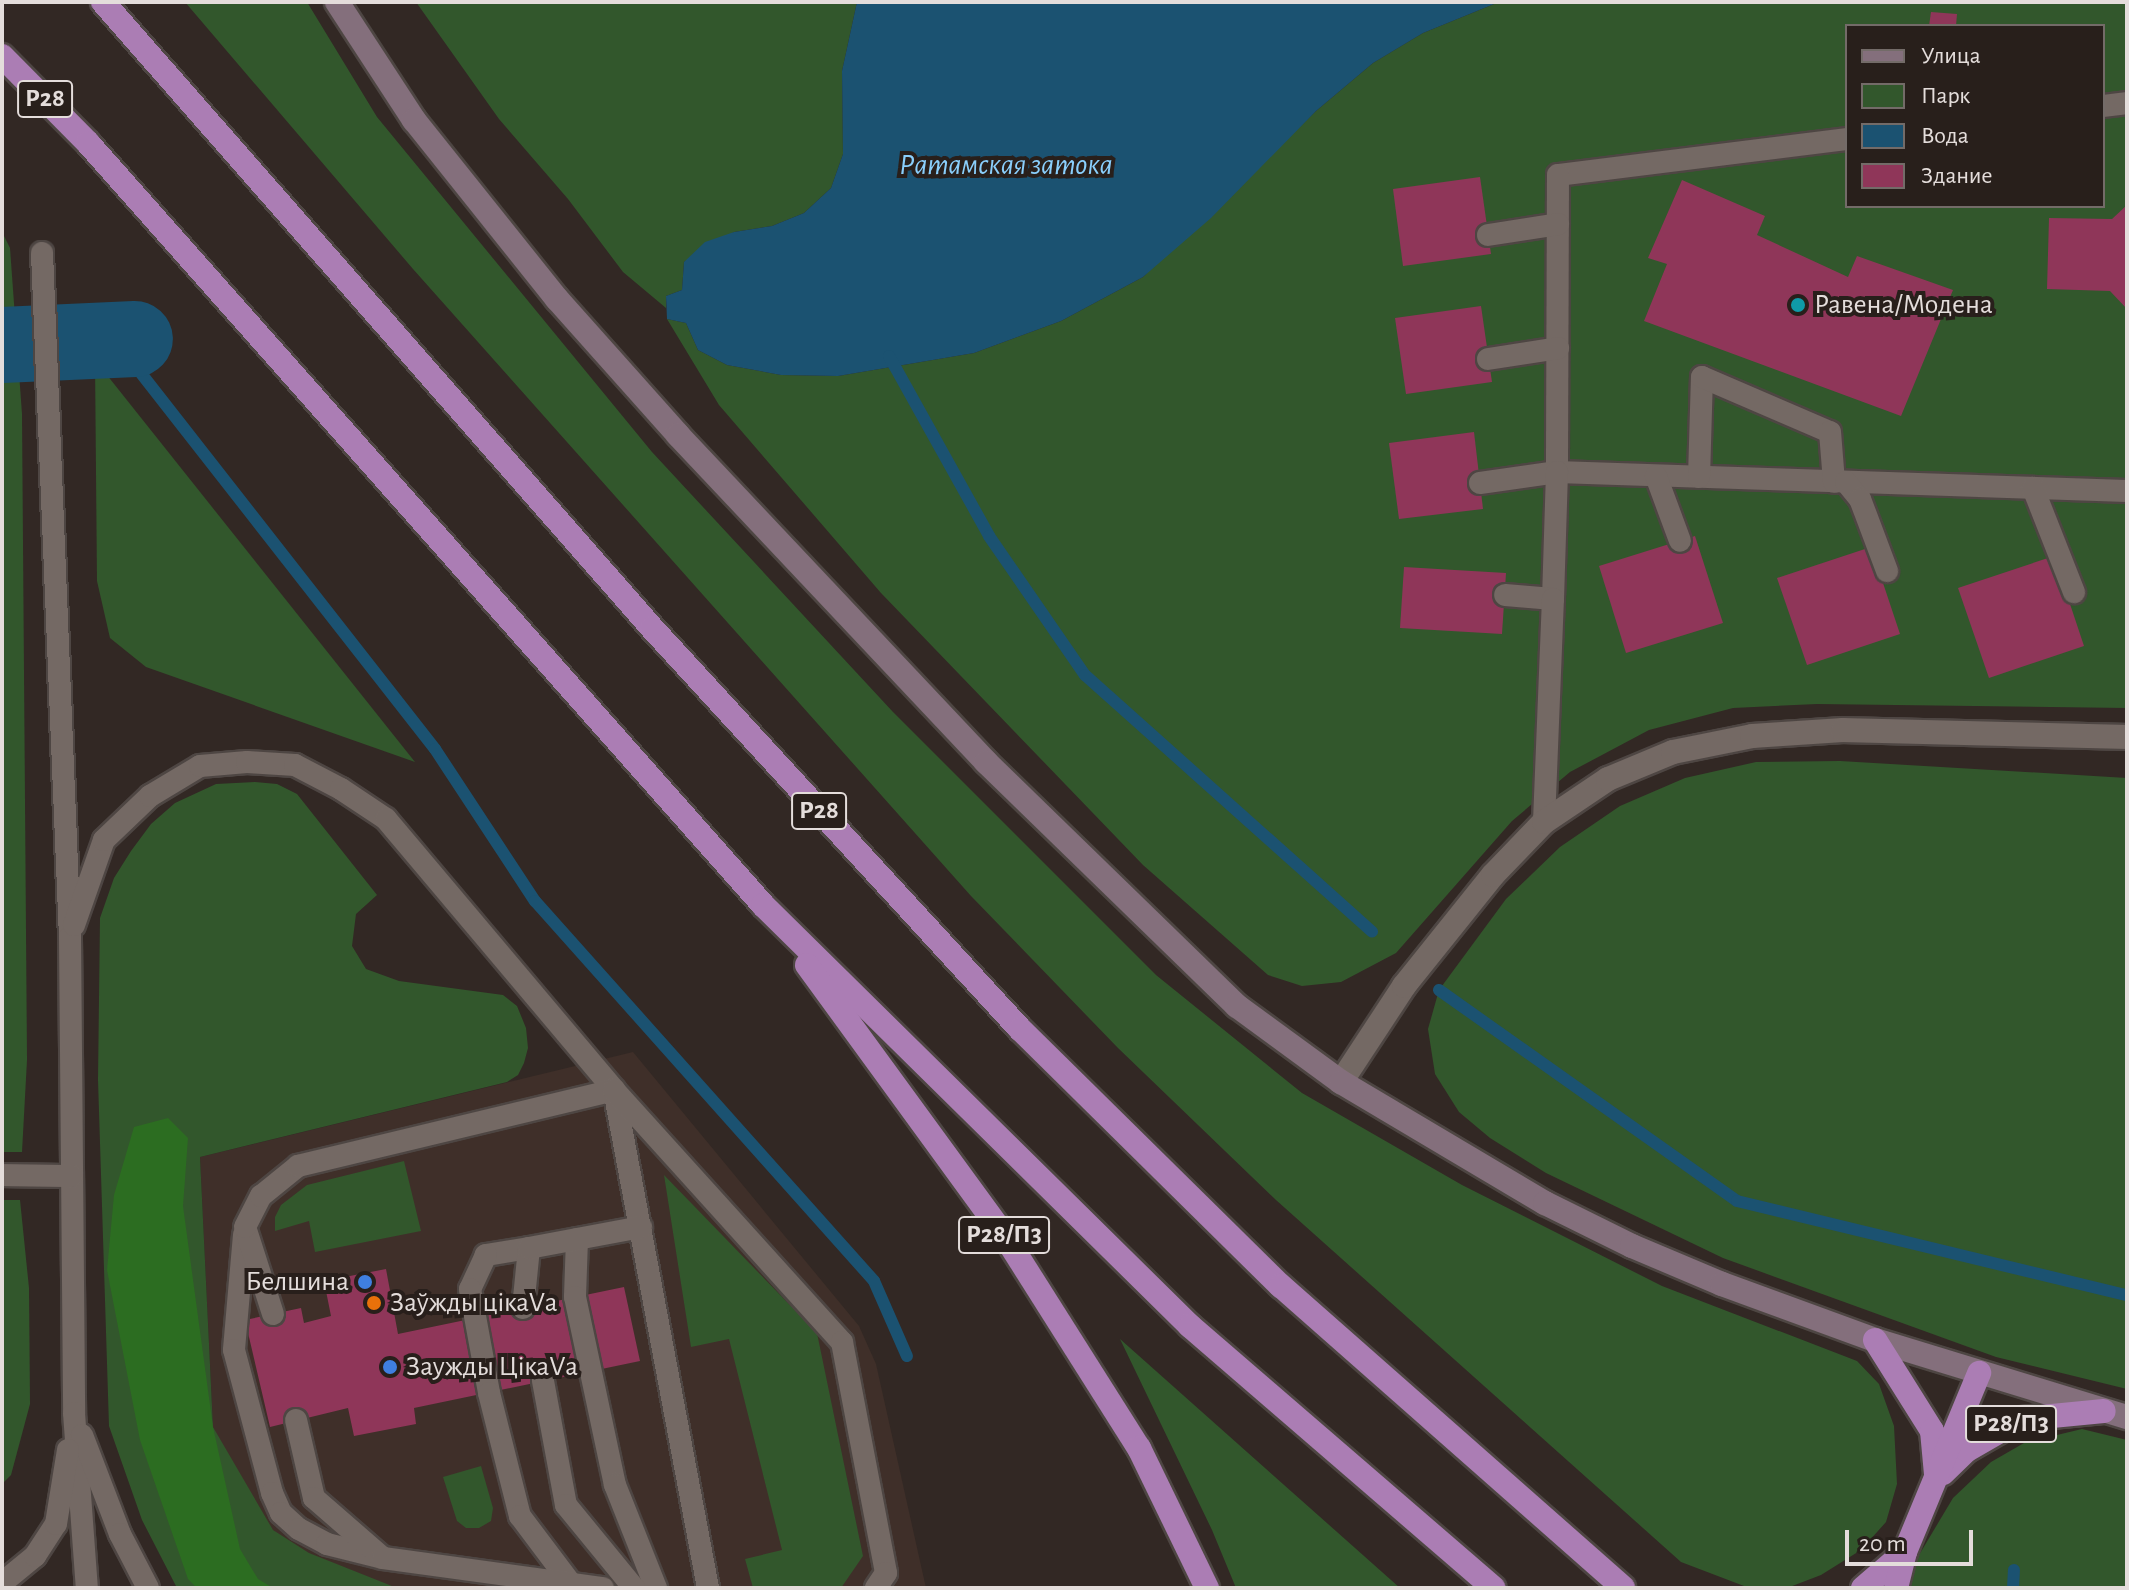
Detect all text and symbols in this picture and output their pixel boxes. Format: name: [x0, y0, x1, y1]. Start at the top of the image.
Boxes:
legend: [1845, 24, 2105, 208]
text: Улица: [1921, 44, 1981, 68]
road number: Р28: [17, 77, 73, 121]
text: Парк: [1921, 84, 1970, 108]
text: Вода: [1921, 124, 1969, 148]
water label: Ратамская затока: [899, 147, 1113, 183]
text: Здание: [1921, 164, 1992, 188]
place label: Равена/Модена: [1814, 288, 1993, 322]
marker: Равена/Модена: [1789, 296, 1807, 314]
road number: Р28: [791, 789, 847, 833]
road number: Р28/П3: [958, 1213, 1050, 1257]
place label: Белшина: [245, 1265, 349, 1299]
marker: Белшина: [356, 1273, 374, 1291]
place label: Заўжды цікаVа: [390, 1286, 558, 1320]
marker: Заўжды цікаVа: [365, 1294, 383, 1312]
place label: Заужды ЦікаVа: [406, 1350, 578, 1384]
marker: Заужды ЦікаVа: [381, 1358, 399, 1376]
road number: Р28/П3: [1965, 1402, 2057, 1446]
scale bar: [1849, 1514, 1977, 1564]
text: 20 m: [1859, 1532, 1906, 1556]

